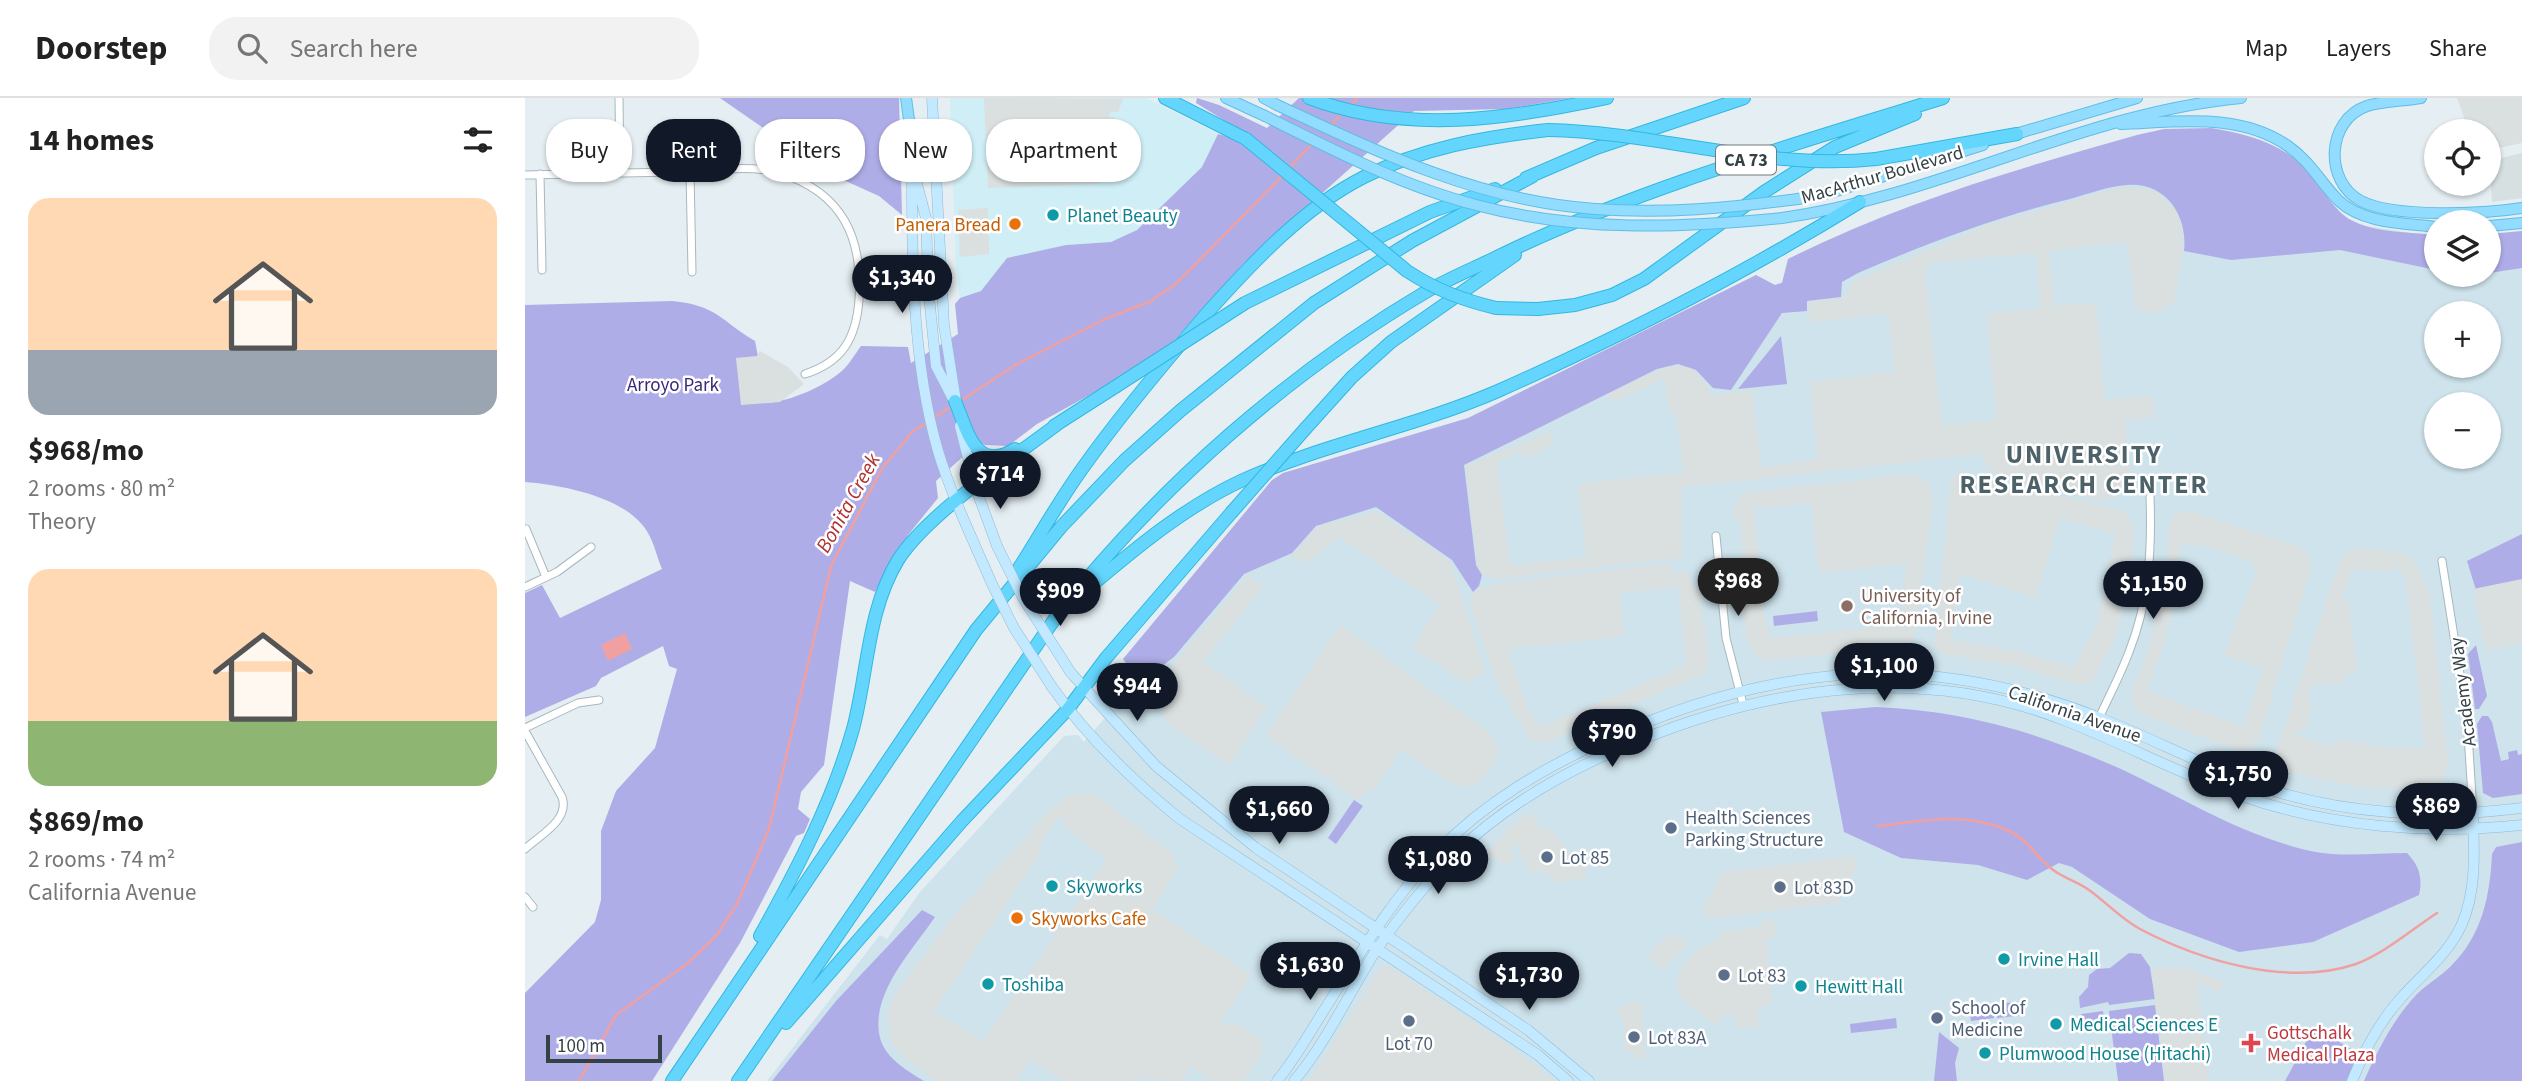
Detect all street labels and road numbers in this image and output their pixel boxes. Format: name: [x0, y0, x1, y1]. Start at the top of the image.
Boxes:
street label: MacArthur Boulevard: [1798, 139, 1967, 212]
road number: CA 73: [1716, 146, 1776, 174]
street label: Academy Way: [2443, 636, 2484, 748]
street label: California Avenue: [2004, 679, 2145, 750]

